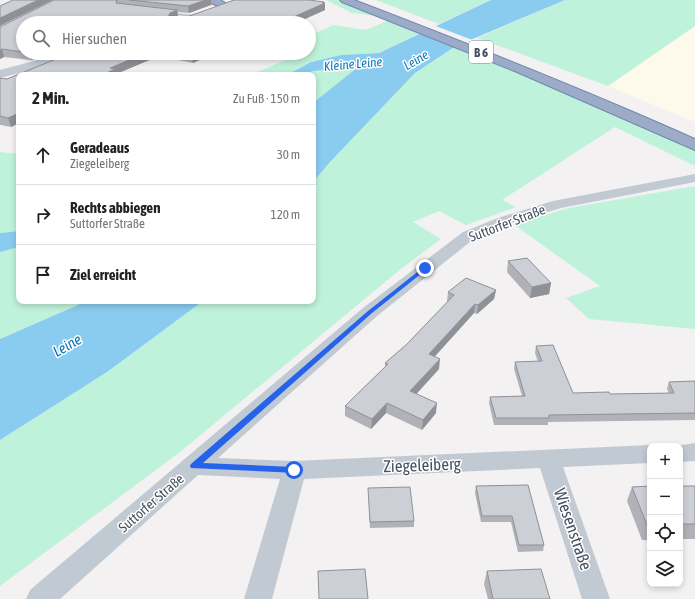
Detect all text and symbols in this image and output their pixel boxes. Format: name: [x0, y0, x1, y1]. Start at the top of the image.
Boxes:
search box: [16, 16, 316, 60]
icon: search: [30, 27, 52, 49]
text: Hier suchen: [62, 30, 127, 47]
road number: B 6: [469, 41, 493, 63]
water label: Leine: [401, 47, 431, 73]
water label: Kleine Leine: [323, 54, 383, 74]
text: 2 Min.: [32, 88, 69, 108]
text: Zu Fuß · 150 m: [233, 91, 300, 106]
text: Geradeaus: [70, 139, 129, 156]
icon: ahead: [32, 144, 54, 166]
text: 30 m: [277, 147, 300, 162]
text: Ziegeleiberg: [70, 156, 129, 171]
text: Rechts abbiegen: [70, 199, 160, 216]
street label: Suttorfer Straße: [466, 201, 548, 245]
icon: right: [32, 204, 54, 226]
text: 120 m: [271, 207, 300, 222]
text: Suttorfer Straße: [70, 216, 145, 231]
route end: [416, 259, 434, 277]
icon: arrive: [32, 264, 54, 286]
text: Ziel erreicht: [70, 266, 136, 283]
water label: Leine: [50, 330, 84, 360]
map controls: [647, 443, 683, 587]
button: +: [647, 443, 683, 479]
street label: Ziegeleiberg: [383, 454, 462, 476]
route start: [285, 461, 303, 479]
street label: Suttorfer Straße: [115, 471, 187, 535]
button: −: [647, 479, 683, 515]
street label: Wiesenstraße: [550, 486, 596, 573]
button: locate: [647, 515, 683, 551]
button: layers: [647, 551, 683, 587]

